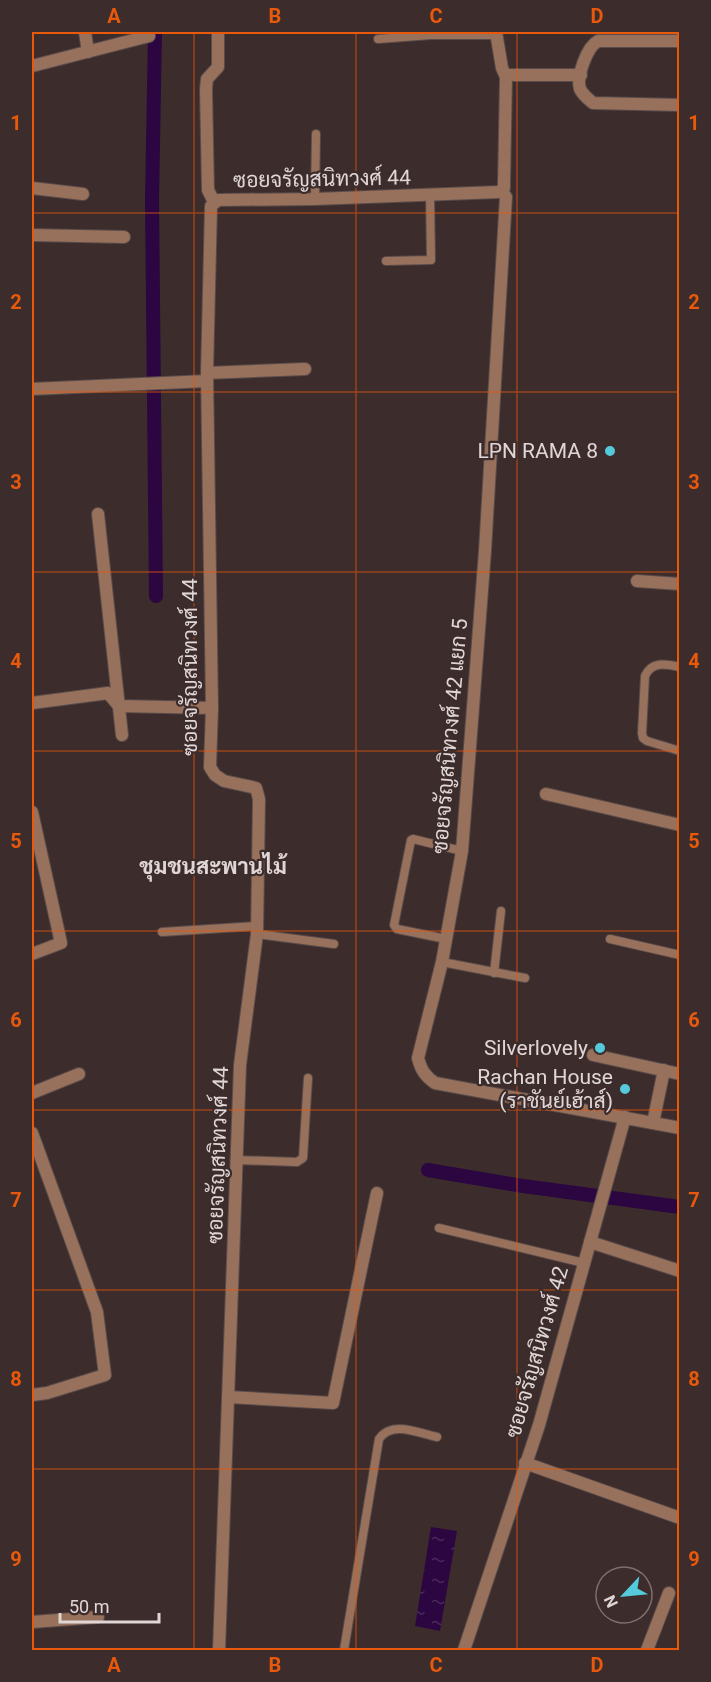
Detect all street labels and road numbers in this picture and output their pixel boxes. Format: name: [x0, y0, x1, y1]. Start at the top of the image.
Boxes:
street label: ซอยจรัญสนิทวงศ์ 44: [233, 163, 411, 193]
street label: ซอยจรัญสนิทวงศ์ 44: [176, 578, 202, 756]
street label: ซอยจรัญสนิทวงศ์ 42 แยก 5: [426, 617, 472, 855]
street label: ซอยจรัญสนิทวงศ์ 44: [201, 1066, 233, 1244]
street label: ซอยจรัญสนิทวงศ์ 42: [499, 1263, 573, 1441]

